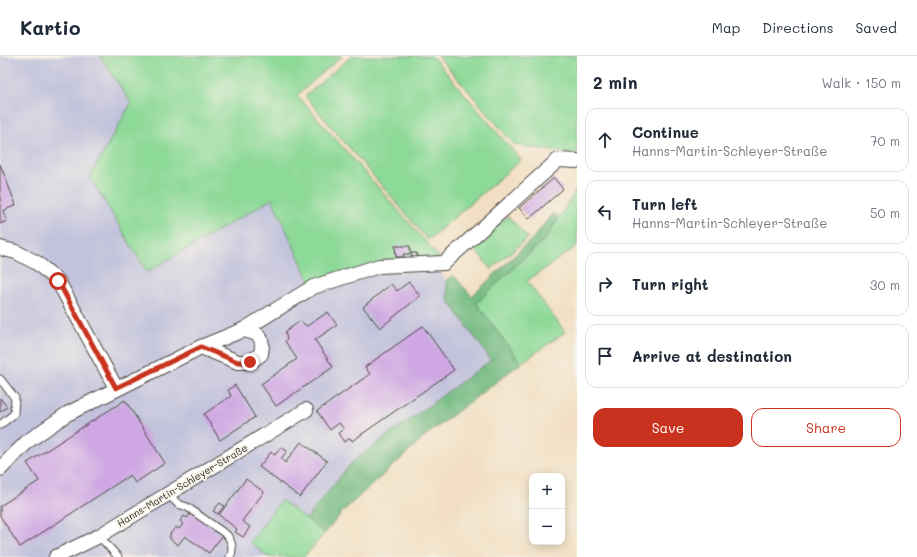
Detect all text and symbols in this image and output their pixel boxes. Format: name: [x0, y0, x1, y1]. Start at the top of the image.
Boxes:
text: Kartio: [20, 15, 80, 40]
text: Map: [712, 18, 740, 37]
text: Directions: [762, 18, 833, 37]
text: Saved: [855, 18, 897, 37]
text: 2 min: [593, 71, 638, 93]
text: Walk · 150 m: [821, 74, 901, 91]
text: Continue: [632, 122, 699, 142]
icon: ahead: [594, 129, 616, 151]
text: 70 m: [870, 132, 900, 149]
text: Hanns-Martin-Schleyer-Straße: [632, 142, 827, 159]
text: Turn left: [632, 194, 697, 214]
icon: left: [594, 201, 616, 223]
text: 50 m: [870, 204, 900, 221]
text: Hanns-Martin-Schleyer-Straße: [632, 214, 827, 231]
route start: [49, 272, 67, 290]
icon: right: [594, 273, 616, 295]
text: Turn right: [632, 274, 709, 294]
text: 30 m: [870, 276, 900, 293]
icon: arrive: [594, 345, 616, 367]
text: Arrive at destination: [632, 346, 792, 366]
route end: [241, 353, 259, 371]
button: Save: [593, 408, 743, 447]
button: Share: [751, 408, 901, 447]
street label: Hanns-Martin-Schleyer-Straße: [114, 440, 250, 530]
map controls: [529, 473, 565, 545]
button: +: [529, 473, 565, 509]
button: −: [529, 509, 565, 545]

